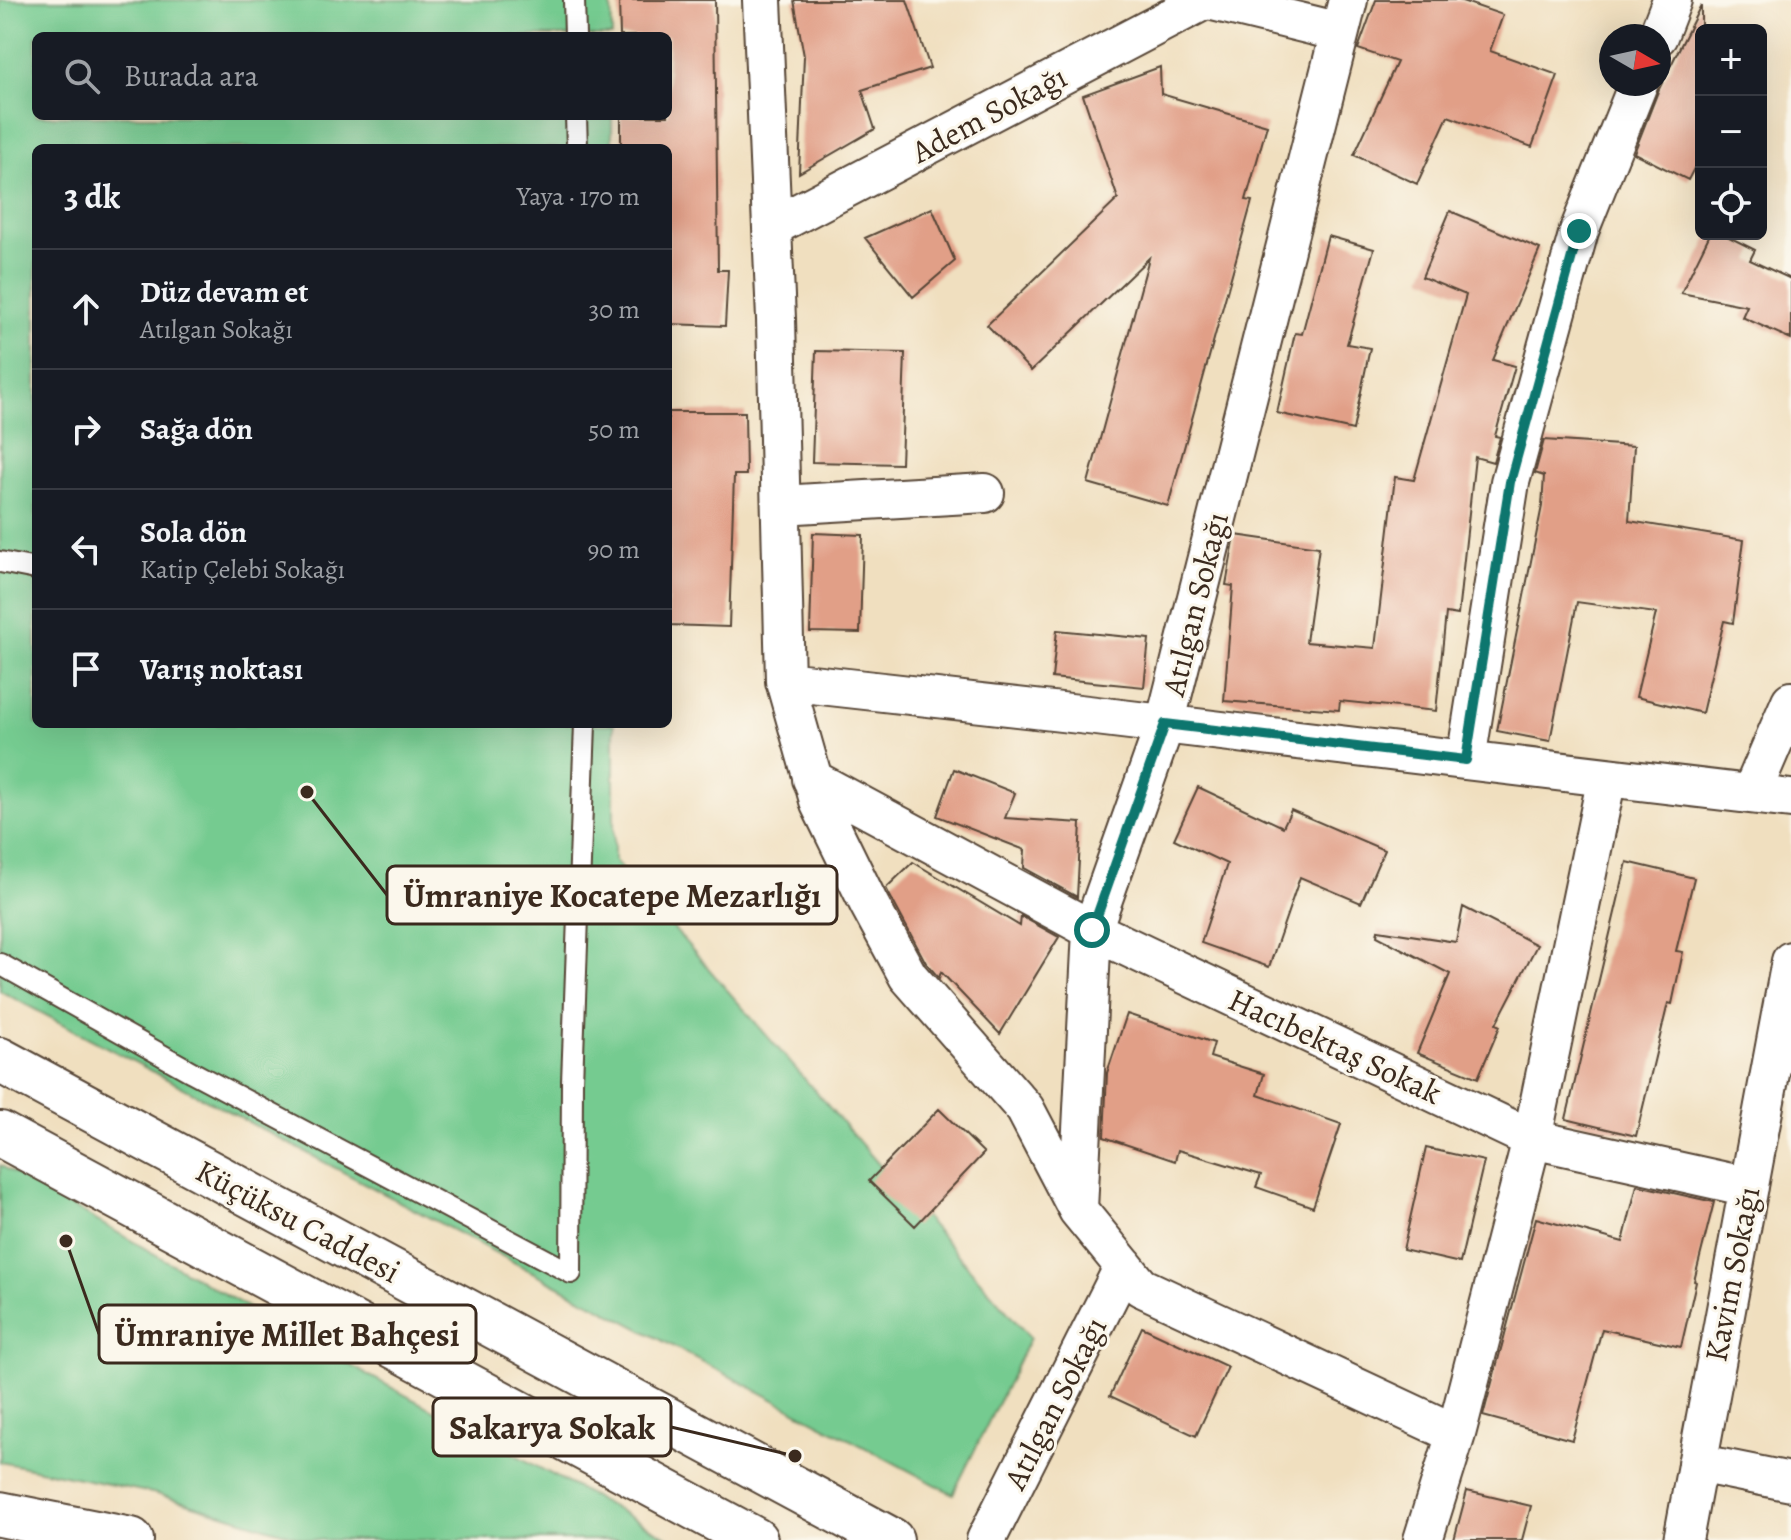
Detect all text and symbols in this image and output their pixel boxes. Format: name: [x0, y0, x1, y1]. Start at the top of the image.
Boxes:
north arrow: [1599, 24, 1671, 96]
map controls: [1695, 24, 1767, 240]
button: +: [1695, 24, 1767, 96]
search box: [32, 32, 672, 120]
icon: search: [60, 54, 104, 98]
street label: Adem Sokağı: [903, 55, 1074, 174]
text: Burada ara: [124, 56, 259, 96]
button: −: [1695, 96, 1767, 168]
button: locate: [1695, 168, 1767, 240]
text: 3 dk: [64, 173, 120, 220]
text: Yaya · 170 m: [517, 179, 640, 214]
route end: [1561, 213, 1597, 249]
text: Düz devam et: [140, 272, 308, 312]
icon: ahead: [64, 287, 108, 331]
text: 30 m: [589, 292, 640, 327]
text: Atılgan Sokağı: [140, 312, 293, 347]
icon: right: [64, 407, 108, 451]
text: Sağa dön: [140, 409, 253, 449]
text: 50 m: [588, 412, 640, 447]
street label: Atılgan Sokağı: [1151, 507, 1239, 701]
text: Sola dön: [140, 512, 247, 552]
icon: left: [64, 527, 108, 571]
text: 90 m: [588, 532, 640, 567]
text: Katip Çelebi Sokağı: [140, 552, 345, 587]
icon: arrive: [64, 647, 108, 691]
text: Varış noktası: [140, 649, 303, 689]
callout: Ümraniye Kocatepe Mezarlığı: [387, 866, 837, 924]
text: Ümraniye Kocatepe Mezarlığı: [403, 872, 821, 919]
route start: [1074, 912, 1110, 948]
street label: Hacıbektaş Sokak: [1221, 977, 1449, 1115]
street label: Küçüksu Caddesi: [188, 1149, 408, 1293]
street label: Kavim Sokağı: [1693, 1183, 1771, 1365]
callout: Ümraniye Millet Bahçesi: [99, 1305, 476, 1363]
street label: Atılgan Sokağı: [992, 1309, 1117, 1498]
text: Ümraniye Millet Bahçesi: [114, 1311, 460, 1358]
callout: Sakarya Sokak: [433, 1398, 671, 1456]
text: Sakarya Sokak: [449, 1404, 655, 1451]

